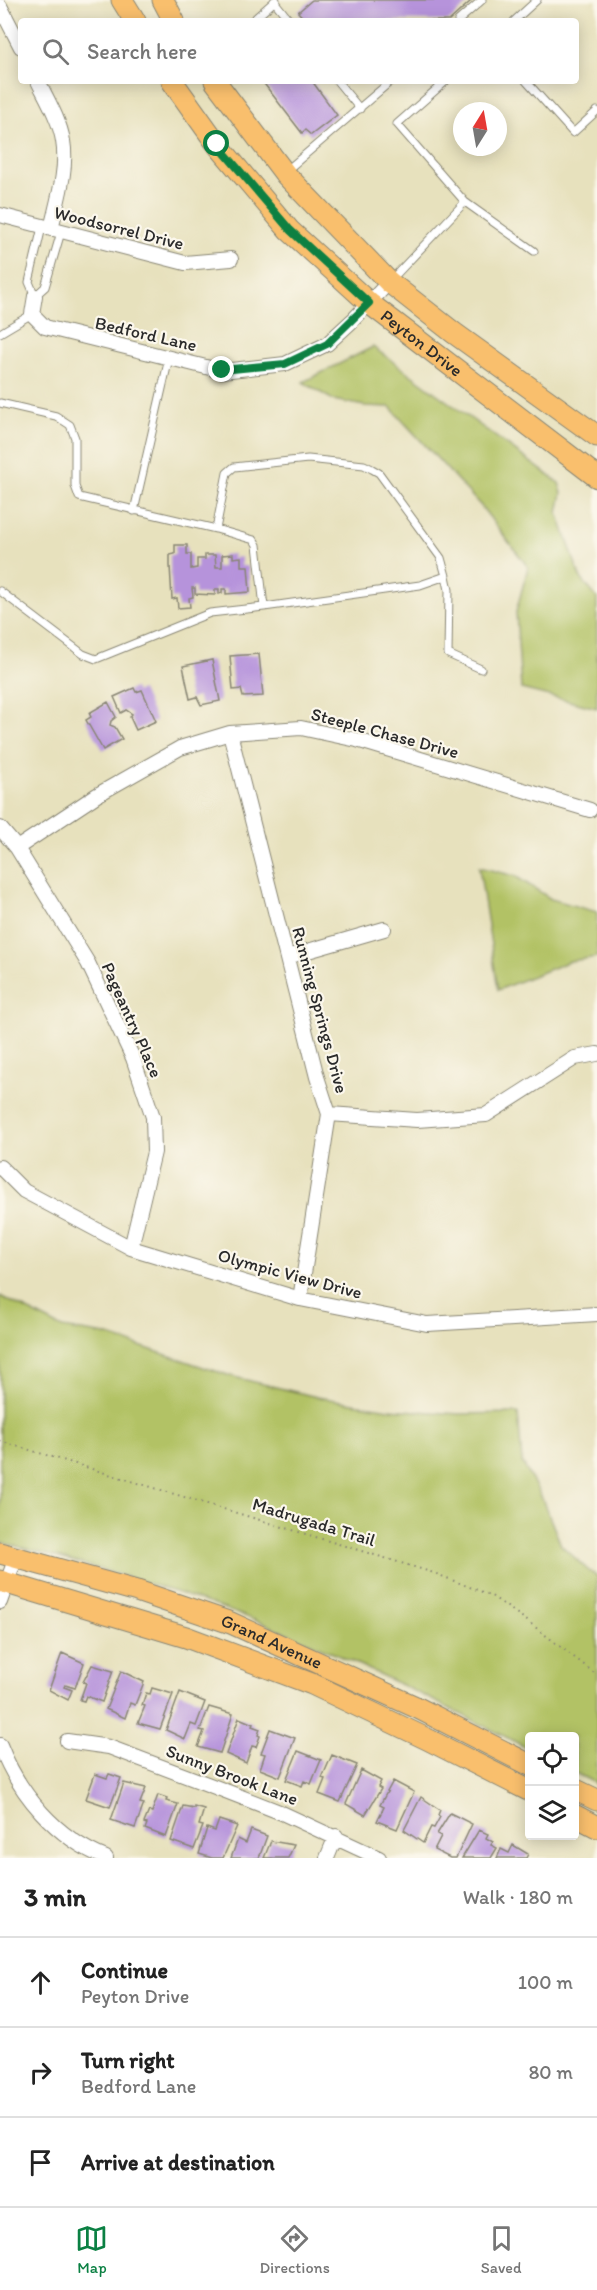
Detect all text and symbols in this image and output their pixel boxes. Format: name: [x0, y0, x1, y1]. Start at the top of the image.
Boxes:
search box: [18, 18, 579, 84]
icon: search: [39, 35, 72, 68]
text: Search here: [87, 38, 197, 65]
north arrow: [453, 102, 507, 156]
route start: [203, 130, 229, 156]
street label: Woodsorrel Drive: [52, 201, 186, 255]
street label: Peyton Drive: [376, 305, 467, 381]
street label: Bedford Lane: [93, 312, 199, 356]
route end: [208, 356, 234, 382]
street label: Steeple Chase Drive: [309, 703, 461, 763]
street label: Running Springs Drive: [287, 924, 353, 1096]
street label: Pageantry Place: [97, 959, 167, 1081]
street label: Olympic View Drive: [216, 1244, 364, 1304]
street label: Madrugada Trail: [250, 1493, 378, 1551]
street label: Grand Avenue: [218, 1609, 326, 1674]
map controls: [525, 1732, 579, 1840]
button: locate: [525, 1732, 579, 1786]
street label: Sunny Brook Lane: [163, 1740, 301, 1810]
button: layers: [525, 1786, 579, 1840]
text: 3 min: [24, 1881, 86, 1913]
text: Walk · 180 m: [463, 1885, 573, 1909]
text: Continue: [81, 1957, 168, 1984]
icon: ahead: [24, 1966, 57, 1999]
text: 100 m: [518, 1970, 573, 1994]
text: Peyton Drive: [81, 1984, 189, 2008]
text: Turn right: [81, 2047, 175, 2074]
icon: right: [24, 2056, 57, 2089]
text: 80 m: [528, 2060, 573, 2084]
text: Bedford Lane: [81, 2074, 196, 2098]
icon: arrive: [24, 2146, 57, 2179]
text: Arrive at destination: [81, 2149, 275, 2176]
tab: Map: [75, 2222, 108, 2277]
tab: Directions: [259, 2222, 330, 2277]
tab: Saved: [481, 2222, 522, 2277]

